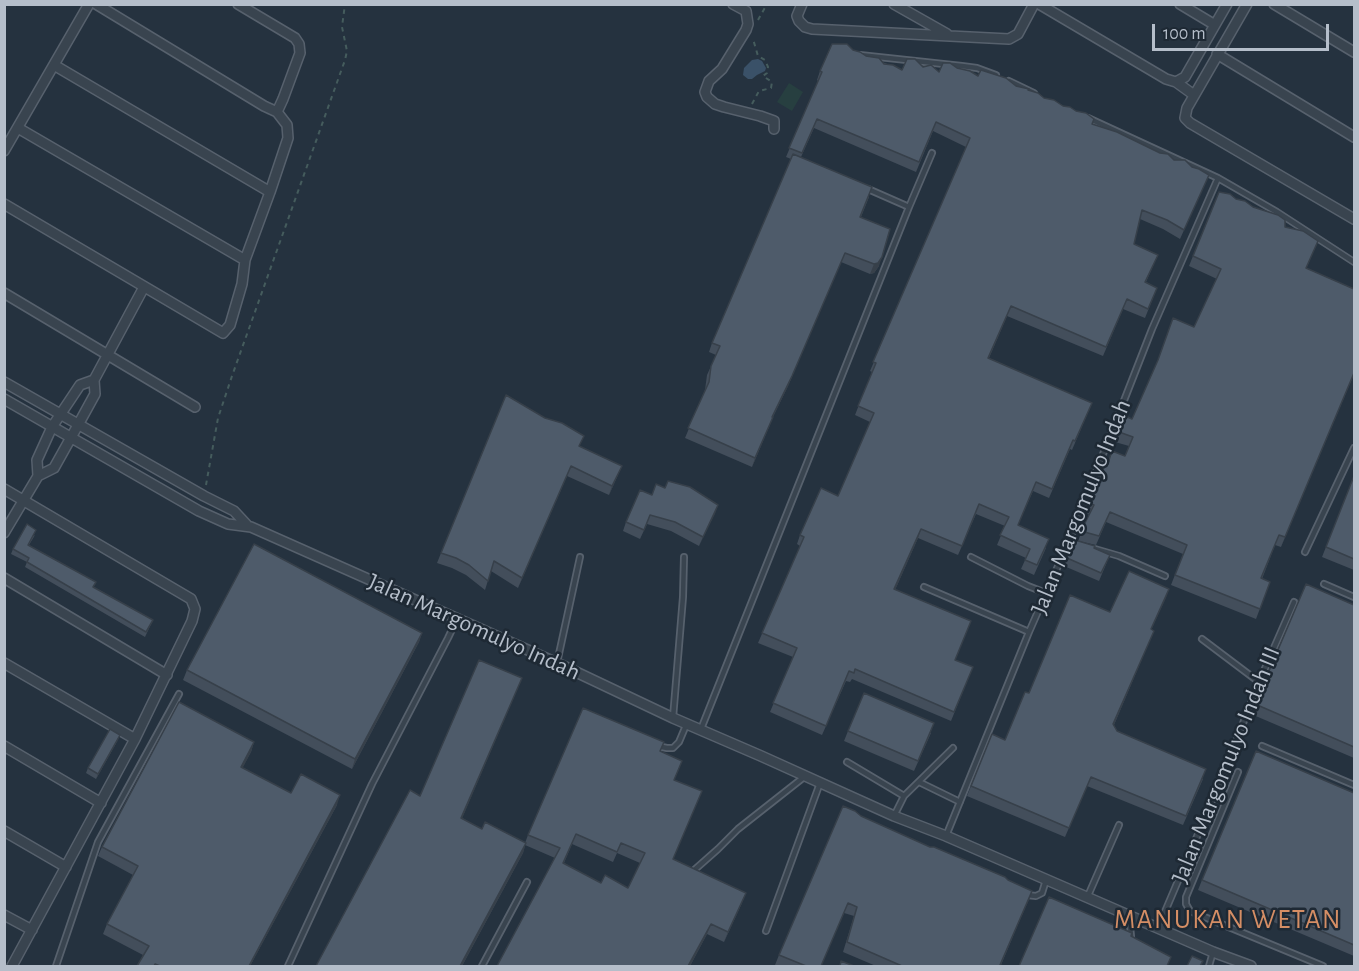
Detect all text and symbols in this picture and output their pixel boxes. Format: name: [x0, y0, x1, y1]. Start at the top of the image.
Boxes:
scale bar: [1155, 12, 1332, 50]
text: 100 m: [1163, 25, 1206, 43]
street label: Jalan Margomulyo Indah: [1025, 395, 1137, 619]
street label: Jalan Margomulyo Indah: [363, 567, 585, 687]
street label: Jalan Margomulyo Indah III: [1165, 643, 1287, 887]
district label: MANUKAN WETAN: [1114, 904, 1342, 936]

